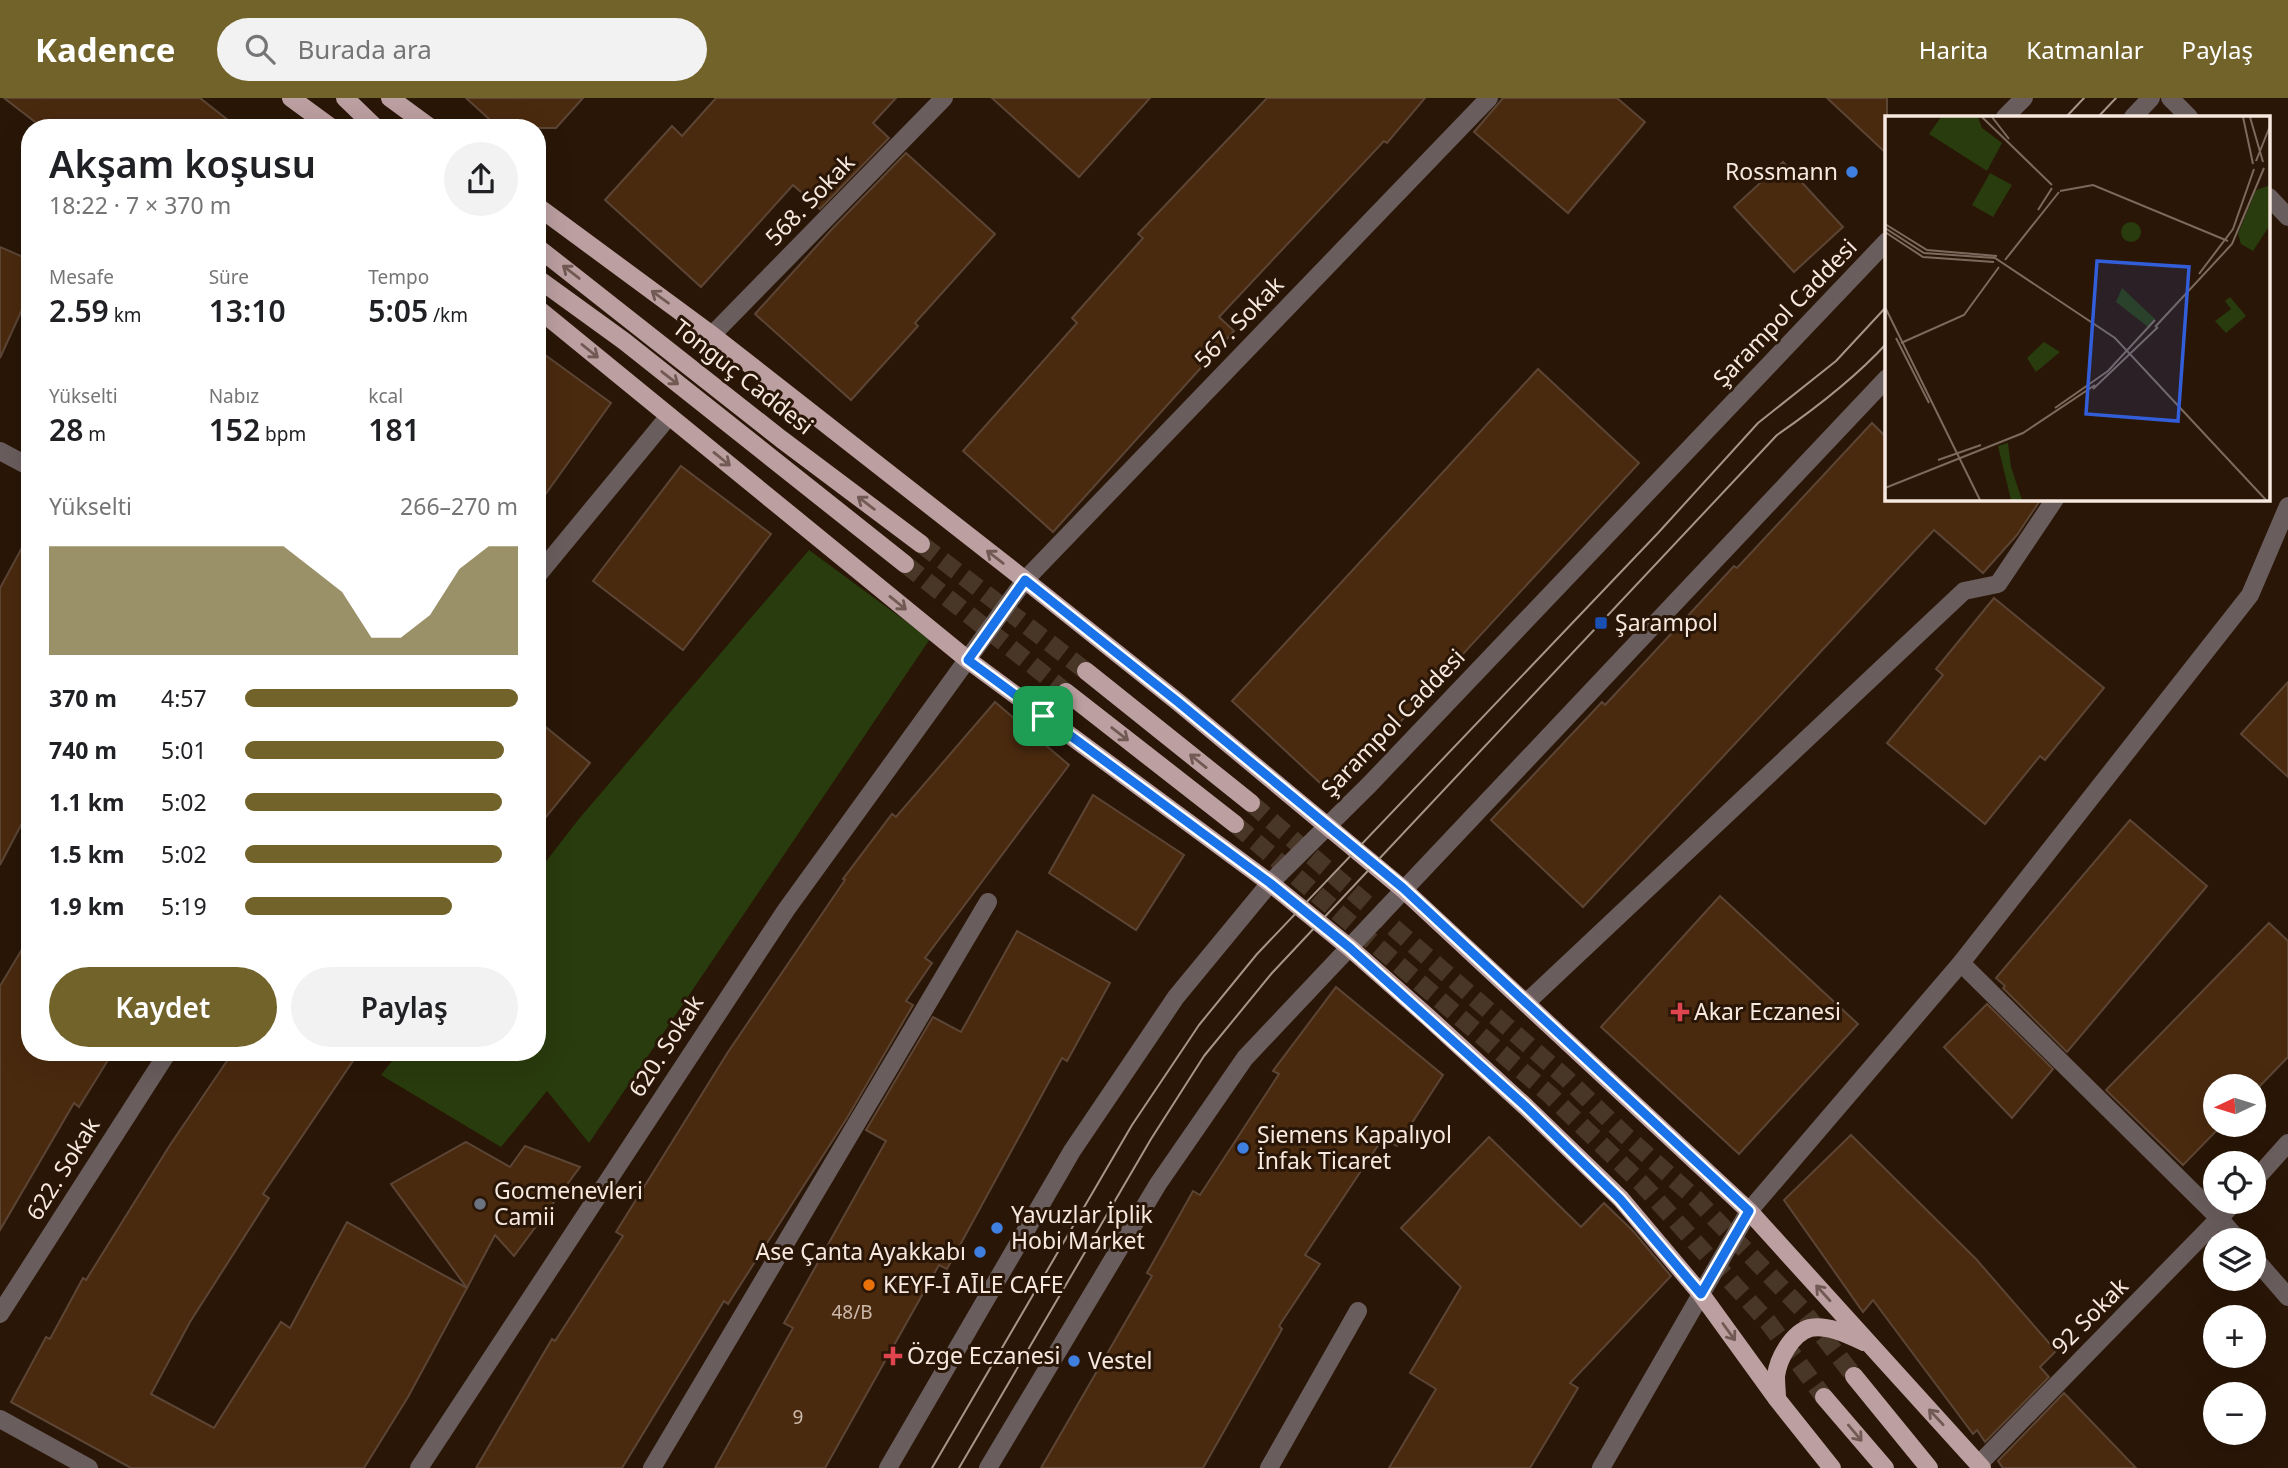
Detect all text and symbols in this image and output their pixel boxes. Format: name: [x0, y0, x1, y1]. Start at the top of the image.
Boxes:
search box: [217, 18, 707, 81]
text: Kadence: [35, 27, 175, 72]
icon: search: [241, 30, 279, 68]
text: Burada ara: [297, 31, 432, 67]
text: Harita: [1919, 33, 1988, 66]
text: Katmanlar: [2026, 33, 2144, 66]
text: Paylaş: [2182, 33, 2253, 66]
inset map: [1885, 116, 2270, 500]
text: Akşam koşusu: [49, 137, 316, 189]
button: share: [444, 142, 518, 216]
street label: 568. Sokak: [758, 146, 861, 252]
place label: Rossmann: [1725, 155, 1838, 187]
marker: Rossmann: [1844, 164, 1860, 180]
text: 18:22 · 7 × 370 m: [49, 189, 231, 221]
street label: Şarampol Caddesi: [1705, 231, 1863, 393]
text: Mesafe: [49, 264, 114, 290]
text: Süre: [209, 264, 249, 290]
text: Tempo: [368, 264, 429, 290]
one-way arrow: [562, 265, 580, 280]
street label: 567. Sokak: [1187, 268, 1290, 374]
text: 2.59: [49, 290, 109, 331]
text: 13:10: [209, 290, 286, 331]
text: 5:05: [368, 290, 428, 331]
one-way arrow: [651, 290, 670, 305]
text: km: [109, 302, 142, 328]
text: /km: [428, 302, 468, 328]
street label: Tonguç Caddesi: [667, 311, 821, 441]
one-way arrow: [581, 343, 599, 359]
one-way arrow: [661, 370, 679, 385]
text: Yükselti: [49, 383, 118, 409]
text: Nabız: [209, 383, 259, 409]
text: kcal: [368, 383, 403, 409]
text: 28: [49, 409, 83, 450]
text: 152: [209, 409, 260, 450]
text: 181: [368, 409, 420, 450]
text: m: [83, 421, 106, 447]
text: bpm: [260, 421, 306, 447]
one-way arrow: [713, 452, 731, 467]
text: Yükselti: [49, 490, 132, 522]
text: 266–270 m: [400, 490, 518, 522]
one-way arrow: [858, 495, 876, 510]
one-way arrow: [986, 549, 1004, 564]
one-way arrow: [889, 596, 907, 611]
place label: Şarampol: [1615, 606, 1718, 638]
marker: Şarampol: [1593, 615, 1609, 631]
street label: Şarampol Caddesi: [1313, 641, 1471, 803]
text: 370 m: [49, 682, 117, 714]
text: 4:57: [161, 682, 207, 714]
pin: [1013, 686, 1073, 746]
icon: arrive: [1024, 697, 1062, 735]
one-way arrow: [1110, 726, 1129, 741]
text: 740 m: [49, 734, 117, 766]
text: 5:01: [161, 734, 207, 766]
one-way arrow: [1189, 753, 1207, 768]
text: 1.1 km: [49, 786, 124, 818]
text: 5:02: [161, 786, 207, 818]
text: 1.5 km: [49, 838, 124, 870]
text: 5:02: [161, 838, 207, 870]
text: 1.9 km: [49, 890, 124, 922]
text: 5:19: [161, 890, 207, 922]
button: Kaydet: [49, 967, 277, 1047]
button: Paylaş: [291, 967, 518, 1047]
street label: 620. Sokak: [620, 988, 710, 1103]
place label: Akar Eczanesi: [1694, 995, 1841, 1027]
marker: Akar Eczanesi: [1672, 1004, 1688, 1020]
north arrow: [2203, 1074, 2266, 1138]
map controls: [2203, 1074, 2266, 1445]
street label: 622. Sokak: [18, 1110, 107, 1226]
place label: Siemens Kapalıyol İnfak Ticaret: [1257, 1118, 1452, 1176]
marker: Siemens Kapalıyol İnfak Ticaret: [1235, 1140, 1251, 1156]
button: locate: [2203, 1151, 2266, 1214]
place label: Gocmenevleri Camii: [494, 1174, 643, 1232]
marker: Gocmenevleri Camii: [472, 1196, 488, 1212]
place label: Yavuzlar İplik Hobi Market: [1011, 1198, 1154, 1256]
marker: Yavuzlar İplik Hobi Market: [989, 1220, 1005, 1236]
button: layers: [2203, 1228, 2266, 1291]
place label: Ase Çanta Ayakkabı: [756, 1235, 966, 1267]
marker: Ase Çanta Ayakkabı: [972, 1244, 988, 1260]
place label: KEYF-Ī AĪLE CAFE: [883, 1268, 1063, 1300]
street label: 92 Sokak: [2044, 1269, 2135, 1361]
marker: KEYF-Ī AĪLE CAFE: [861, 1277, 877, 1293]
one-way arrow: [1815, 1284, 1831, 1302]
house number: 48/B: [831, 1299, 873, 1325]
button: +: [2203, 1305, 2266, 1368]
one-way arrow: [1721, 1323, 1736, 1342]
place label: Özge Eczanesi: [907, 1339, 1061, 1371]
place label: Vestel: [1088, 1344, 1153, 1376]
marker: Özge Eczanesi: [885, 1348, 901, 1364]
marker: Vestel: [1066, 1353, 1082, 1369]
button: −: [2203, 1382, 2266, 1445]
house number: 9: [793, 1404, 803, 1430]
one-way arrow: [1928, 1408, 1944, 1426]
one-way arrow: [1847, 1423, 1862, 1441]

